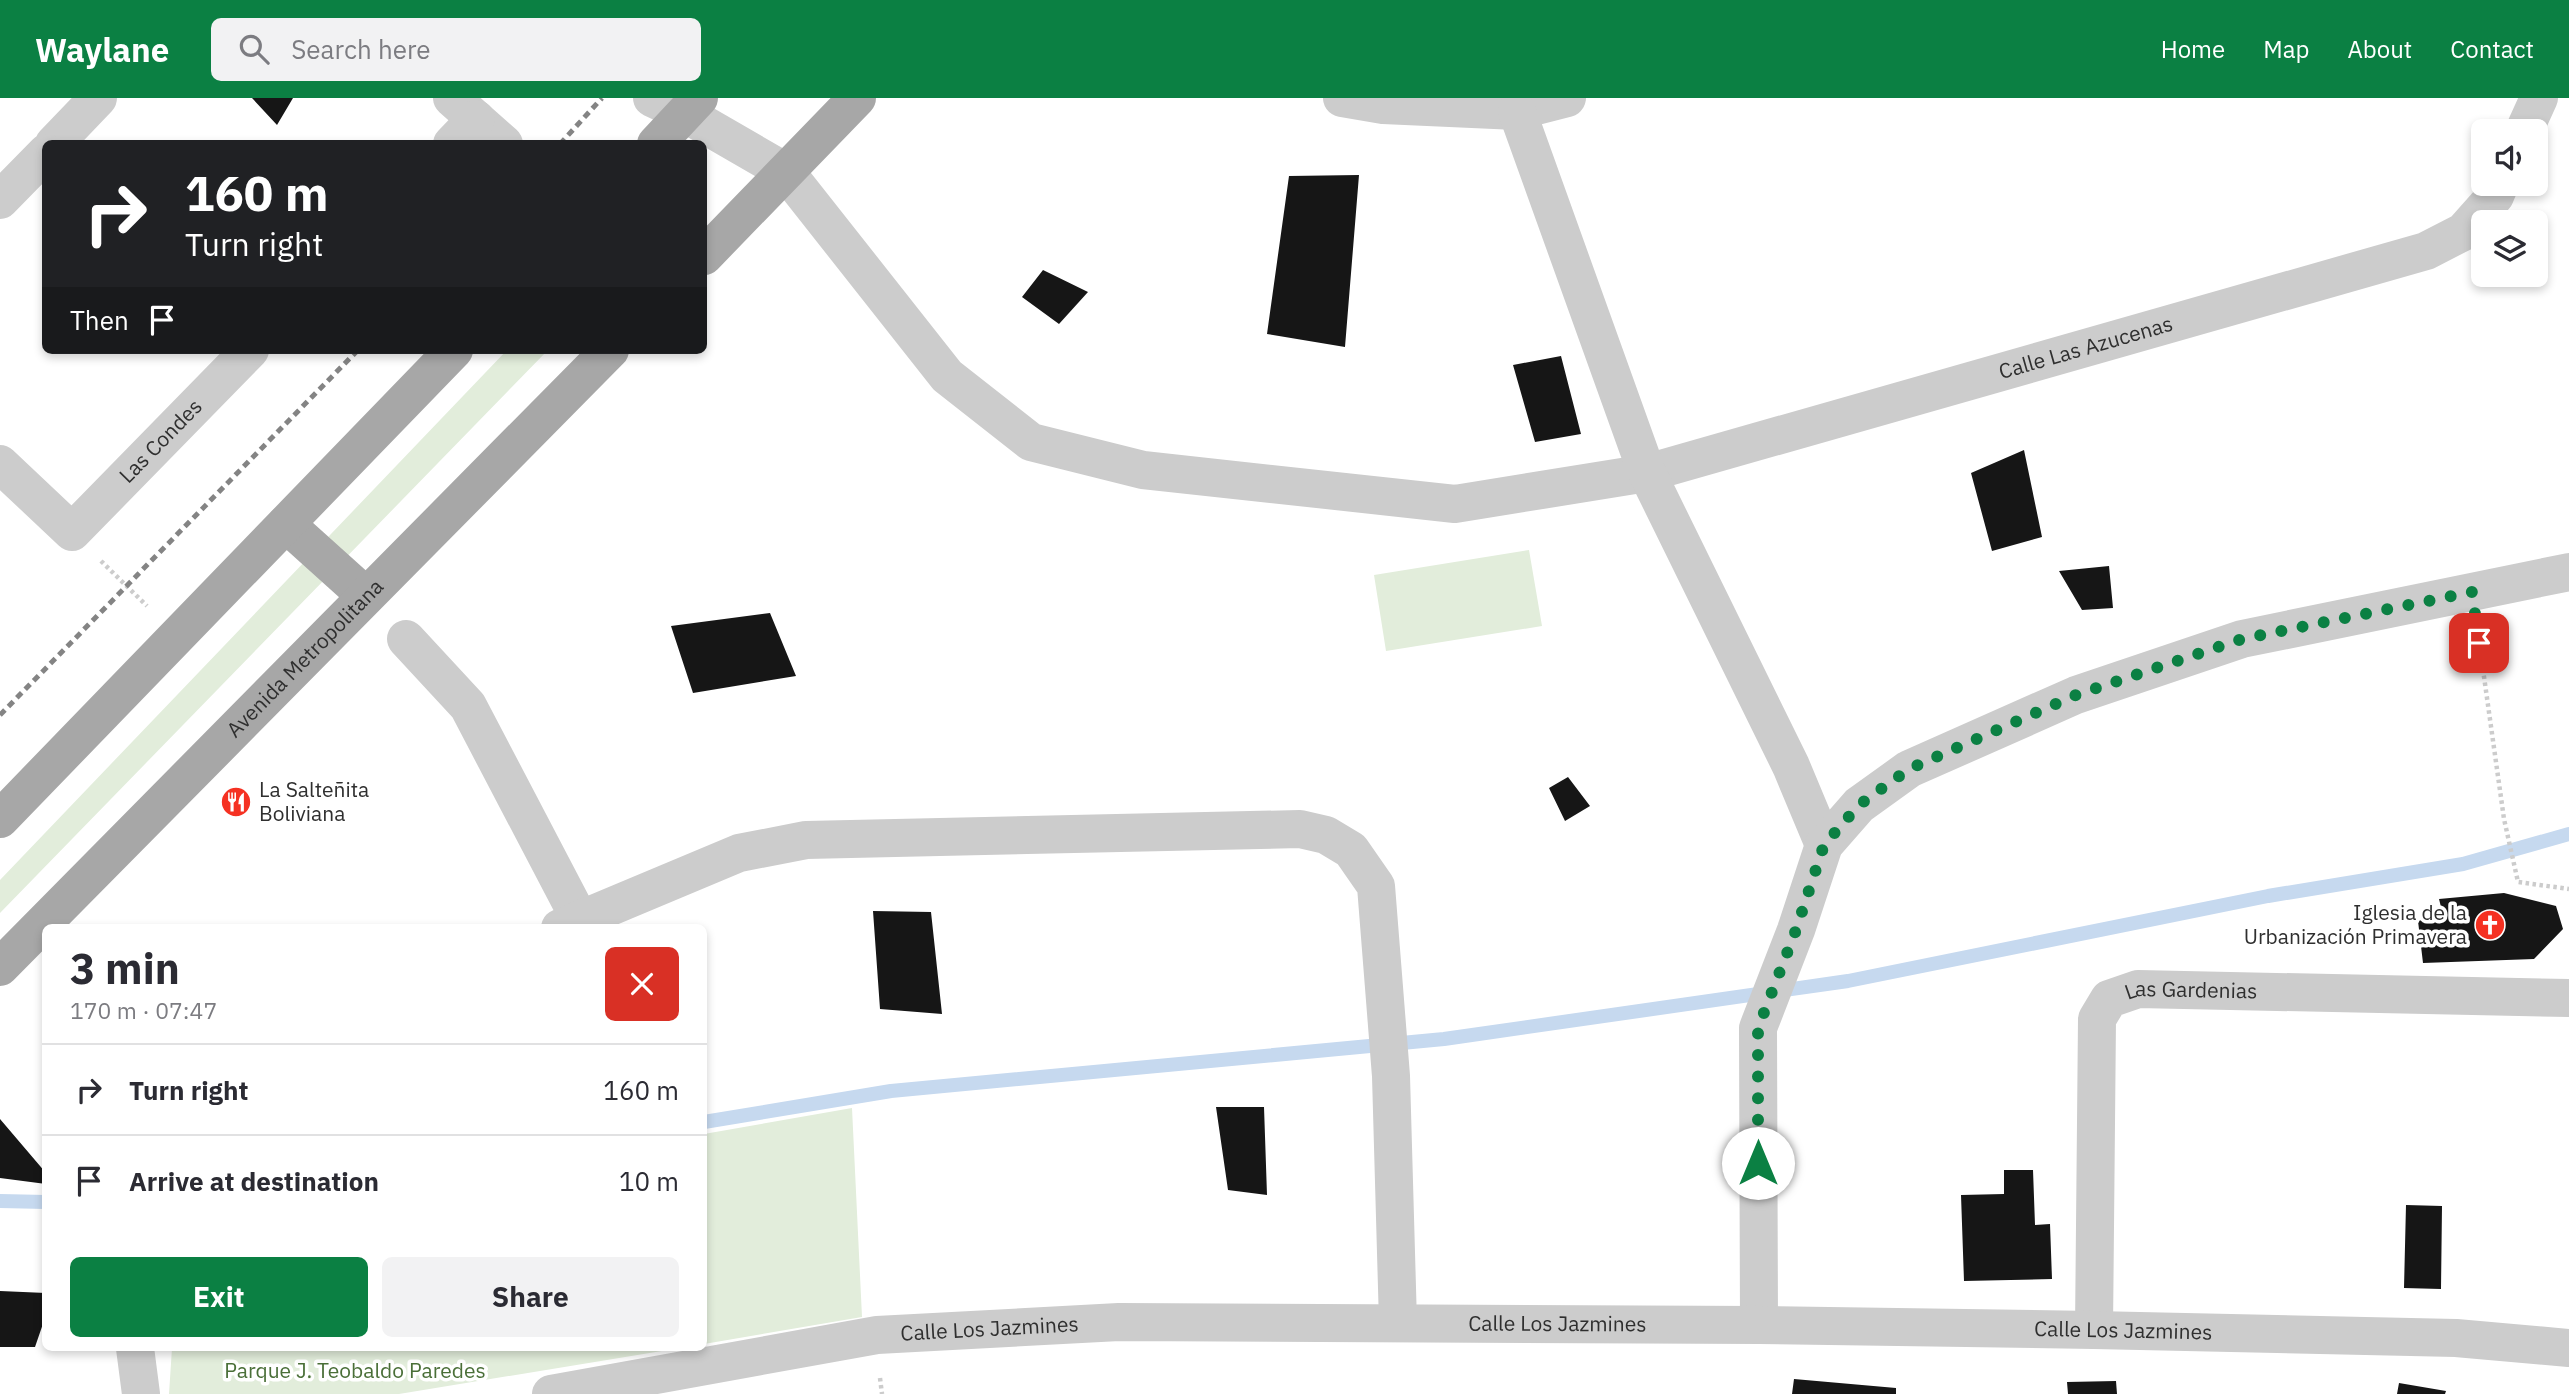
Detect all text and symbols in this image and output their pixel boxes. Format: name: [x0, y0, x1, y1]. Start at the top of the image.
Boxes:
search box: [211, 18, 701, 81]
text: Waylane: [35, 28, 169, 71]
icon: search: [235, 30, 273, 68]
text: Search here: [291, 32, 431, 66]
text: Home: [2161, 33, 2225, 65]
text: Map: [2263, 33, 2309, 65]
text: About: [2347, 33, 2412, 65]
text: Contact: [2450, 33, 2534, 65]
map controls: [2471, 119, 2548, 287]
button: sound: [2471, 119, 2548, 196]
text: 160 m: [185, 161, 329, 224]
icon: right: [70, 168, 161, 259]
button: layers: [2471, 210, 2548, 287]
text: Turn right: [185, 223, 323, 265]
icon: arrive: [143, 301, 181, 339]
text: Then: [70, 303, 129, 337]
street label: Calle Las Azucenas: [1995, 309, 2176, 385]
street label: Las Condes: [112, 392, 208, 489]
street label: Avenida Metropolitana: [220, 572, 389, 743]
pin: [2449, 613, 2509, 673]
icon: arrive: [2460, 624, 2498, 662]
place label: La Salteñita Boliviana: [259, 775, 369, 827]
restaurant icon: La Salteñita Boliviana: [219, 785, 253, 819]
place label: Iglesia de la Urbanización Primavera: [2244, 898, 2467, 950]
church icon: Iglesia de la Urbanización Primavera: [2473, 908, 2507, 942]
text: 3 min: [70, 941, 180, 996]
button: close: [605, 947, 679, 1021]
street label: Las Gardenias: [2120, 974, 2258, 1006]
text: 170 m · 07:47: [70, 995, 217, 1025]
icon: right: [70, 1071, 108, 1109]
text: Turn right: [129, 1073, 248, 1107]
text: 160 m: [603, 1073, 679, 1107]
position arrow: [1721, 1126, 1795, 1200]
icon: arrive: [70, 1162, 108, 1200]
text: Arrive at destination: [129, 1164, 379, 1198]
text: 10 m: [619, 1164, 679, 1198]
button: Exit: [70, 1257, 368, 1337]
button: Share: [382, 1257, 679, 1337]
street label: Calle Los Jazmines: [900, 1309, 1079, 1347]
street label: Calle Los Jazmines: [1468, 1309, 1647, 1337]
street label: Calle Los Jazmines: [2034, 1314, 2213, 1346]
park label: Parque J. Teobaldo Paredes: [224, 1356, 486, 1384]

